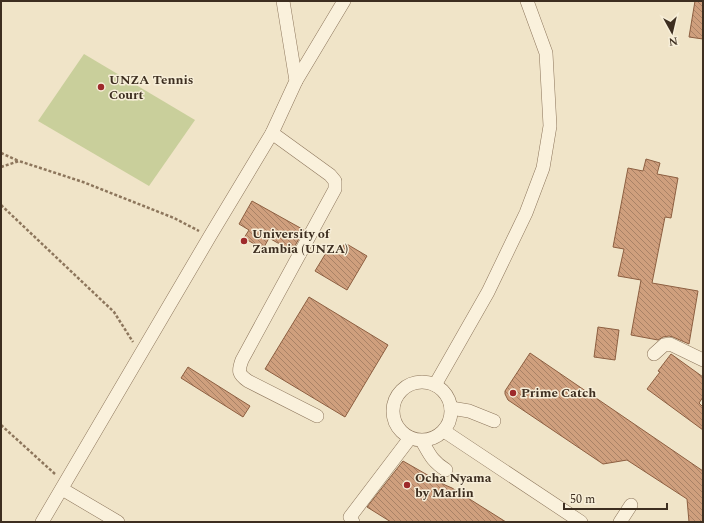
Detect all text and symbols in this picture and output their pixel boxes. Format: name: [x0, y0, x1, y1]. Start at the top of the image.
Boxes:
north arrow: [652, 12, 692, 52]
text: N: [668, 32, 679, 50]
place label: UNZA Tennis Court: [109, 70, 194, 105]
marker: UNZA Tennis Court: [96, 82, 106, 92]
place label: University of Zambia (UNZA): [252, 224, 348, 259]
marker: University of Zambia (UNZA): [239, 236, 249, 246]
place label: Prime Catch: [521, 383, 596, 403]
marker: Prime Catch: [508, 388, 518, 398]
place label: Ocha Nyama by Marlin: [415, 468, 492, 503]
marker: Ocha Nyama by Marlin: [402, 480, 412, 490]
scale bar: [564, 485, 667, 511]
text: 50 m: [570, 490, 595, 509]

